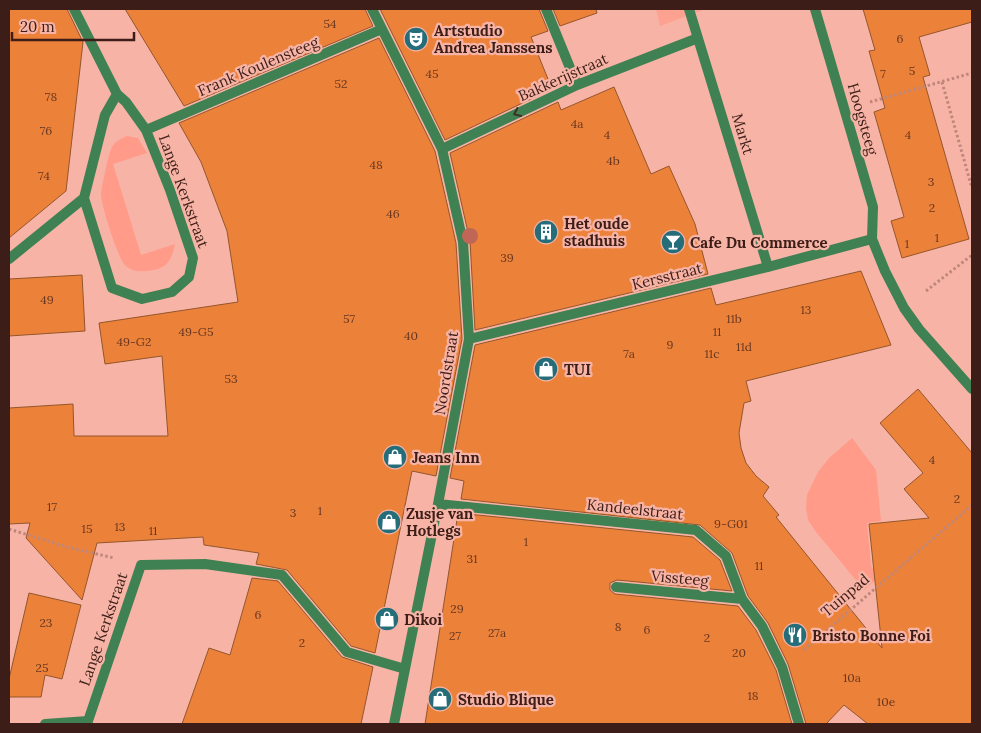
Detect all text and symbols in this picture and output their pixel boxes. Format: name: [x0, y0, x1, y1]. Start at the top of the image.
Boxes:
scale bar: [12, 10, 135, 42]
house number: 54: [323, 16, 337, 31]
text: 20 m: [20, 17, 55, 36]
place label: Artstudio Andrea Janssens: [434, 21, 553, 57]
theatre icon: Artstudio Andrea Janssens: [403, 26, 429, 52]
house number: 6: [897, 31, 904, 46]
street label: Frank Koulensteeg: [195, 32, 322, 100]
street label: Bakkerijstraat: [515, 49, 611, 105]
house number: 5: [909, 63, 915, 78]
house number: 45: [425, 66, 439, 81]
house number: 7: [880, 66, 886, 81]
house number: 52: [335, 76, 347, 91]
street label: Hoogsteeg: [844, 81, 883, 158]
house number: 78: [45, 89, 57, 104]
one-way arrow: [513, 107, 522, 117]
street label: Markt: [728, 111, 758, 157]
house number: 4a: [571, 116, 583, 131]
house number: 76: [40, 123, 52, 138]
house number: 4: [604, 127, 611, 142]
house number: 4: [905, 127, 912, 142]
street label: Lange Kerkstraat: [155, 132, 213, 250]
house number: 4b: [606, 153, 620, 168]
house number: 48: [369, 157, 383, 172]
house number: 74: [38, 168, 50, 183]
house number: 3: [928, 174, 935, 189]
house number: 2: [929, 200, 935, 215]
house number: 46: [386, 206, 400, 221]
place label: Het oude stadhuis: [564, 214, 629, 250]
building icon: Het oude stadhuis: [533, 219, 559, 245]
bar icon: Cafe Du Commerce: [660, 229, 686, 255]
house number: 1: [935, 230, 939, 245]
place label: Cafe Du Commerce: [690, 233, 828, 252]
house number: 1: [905, 236, 909, 251]
house number: 39: [500, 250, 514, 265]
street label: Kersstraat: [630, 258, 704, 294]
house number: 49: [40, 292, 54, 307]
house number: 13: [800, 302, 812, 317]
house number: 57: [343, 311, 356, 326]
house number: 11b: [726, 311, 742, 326]
house number: 49-G5: [179, 324, 213, 339]
house number: 11: [713, 324, 721, 339]
house number: 40: [404, 328, 418, 343]
street label: Noordstraat: [430, 330, 462, 416]
house number: 49-G2: [117, 334, 151, 349]
house number: 9: [667, 337, 674, 352]
house number: 11d: [736, 339, 752, 354]
house number: 7a: [623, 346, 635, 361]
house number: 11c: [704, 346, 720, 361]
shop icon: TUI: [533, 356, 559, 382]
place label: TUI: [564, 360, 591, 379]
house number: 53: [224, 371, 238, 386]
shop icon: Jeans Inn: [382, 444, 408, 470]
place label: Jeans Inn: [412, 448, 480, 467]
house number: 4: [929, 452, 936, 467]
house number: 2: [954, 491, 960, 506]
street label: Kandeelstraat: [586, 495, 684, 524]
house number: 17: [47, 499, 57, 514]
house number: 1: [318, 503, 322, 518]
place label: Zusje van Hotlegs: [406, 504, 474, 540]
house number: 3: [290, 505, 297, 520]
shop icon: Zusje van Hotlegs: [376, 509, 402, 535]
house number: 9-G01: [714, 516, 748, 531]
house number: 13: [114, 519, 126, 534]
house number: 15: [82, 521, 92, 536]
house number: 11: [149, 523, 157, 538]
house number: 1: [524, 534, 528, 549]
house number: 31: [466, 551, 478, 566]
house number: 11: [755, 558, 763, 573]
street label: Vissteeg: [649, 566, 710, 590]
street label: Lange Kerkstraat: [75, 569, 131, 688]
street label: Tuinpad: [817, 569, 873, 621]
house number: 29: [450, 601, 464, 616]
shop icon: Dikoi: [374, 606, 400, 632]
house number: 6: [255, 607, 262, 622]
place label: Dikoi: [404, 610, 442, 629]
house number: 23: [40, 615, 53, 630]
house number: 8: [615, 619, 622, 634]
house number: 6: [644, 622, 651, 637]
restaurant icon: Bristo Bonne Foi: [782, 622, 808, 648]
house number: 27a: [488, 625, 506, 640]
place label: Bristo Bonne Foi: [812, 626, 931, 645]
house number: 27: [449, 628, 461, 643]
house number: 2: [704, 630, 710, 645]
house number: 2: [299, 635, 305, 650]
house number: 20: [732, 645, 746, 660]
house number: 25: [36, 660, 48, 675]
house number: 10a: [843, 670, 861, 685]
shop icon: Studio Blique: [427, 686, 453, 712]
house number: 18: [747, 688, 759, 703]
place label: Studio Blique: [458, 690, 554, 709]
house number: 10e: [877, 694, 896, 709]

